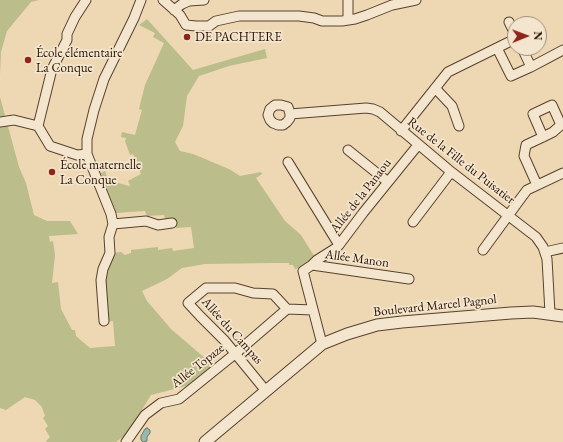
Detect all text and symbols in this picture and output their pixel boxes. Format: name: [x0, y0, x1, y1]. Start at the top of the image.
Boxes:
north arrow: [507, 16, 547, 56]
place label: DE PACHTERE: [195, 29, 282, 45]
text: N: [531, 31, 545, 40]
marker: DE PACHTERE: [182, 32, 192, 42]
place label: École élémentaire La Conque: [36, 45, 122, 76]
marker: École élémentaire La Conque: [23, 55, 33, 65]
street label: Rue de la Fille du Puisatier: [404, 114, 518, 208]
street label: Allée de la Panaou: [327, 156, 395, 236]
place label: École maternelle La Conque: [60, 157, 141, 188]
marker: École maternelle La Conque: [47, 167, 57, 177]
street label: Allée Manon: [324, 247, 390, 271]
street label: Boulevard Marcel Pagnol: [373, 292, 497, 320]
street label: Allée du Campas: [198, 294, 266, 368]
street label: Allée Topaze: [168, 340, 228, 392]

